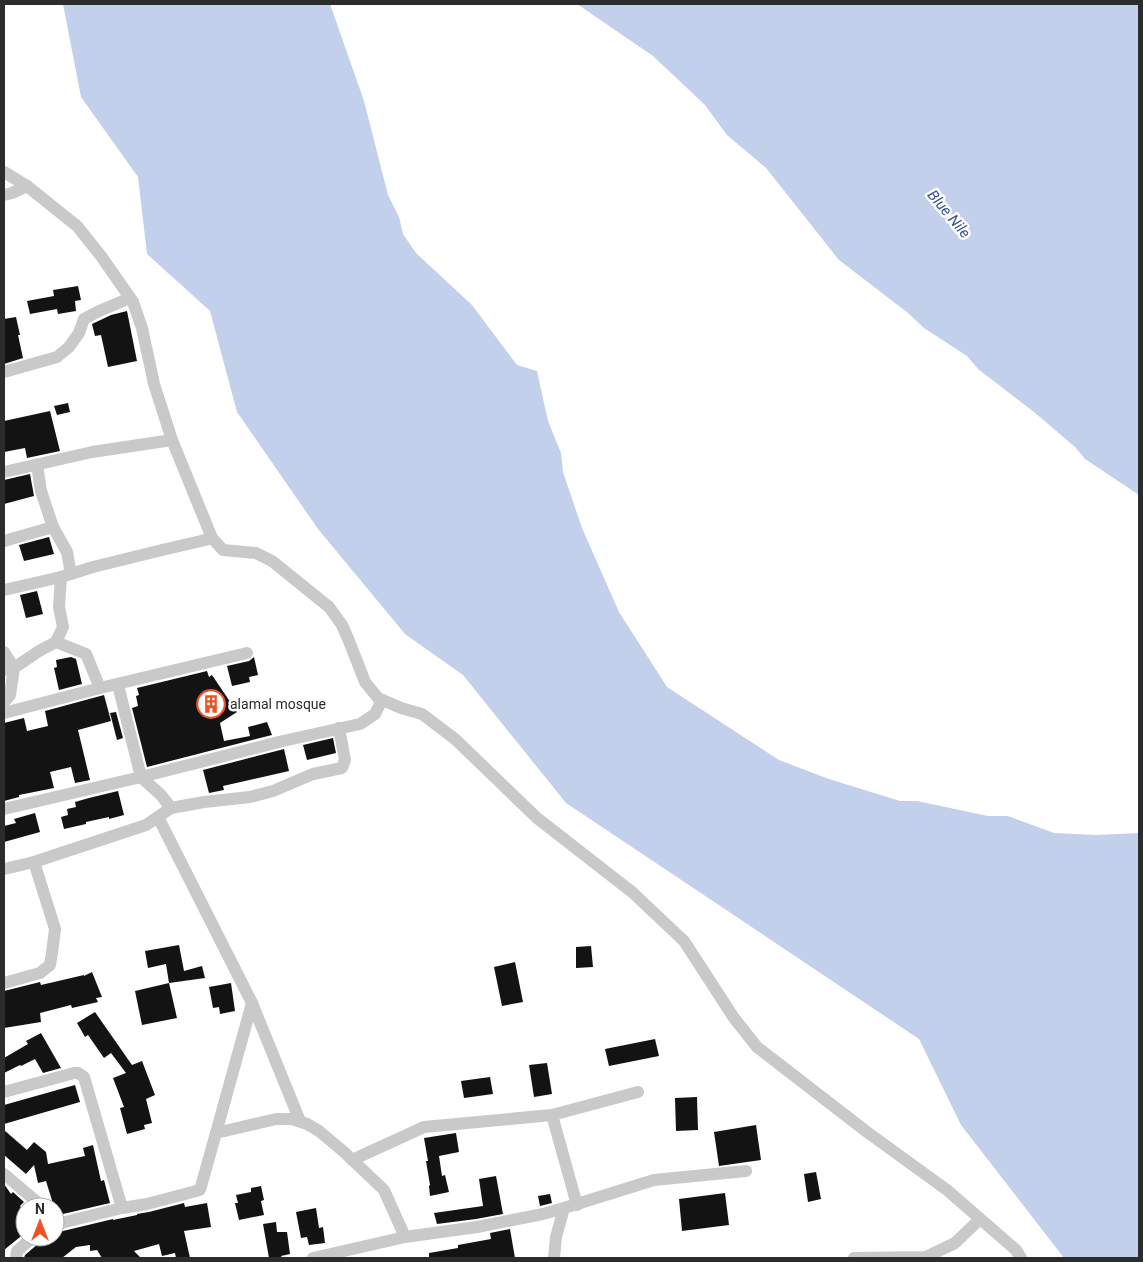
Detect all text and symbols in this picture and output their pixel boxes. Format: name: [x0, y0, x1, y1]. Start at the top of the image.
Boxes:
water label: Blue Nile: [924, 186, 974, 242]
building icon: alamal mosque: [196, 689, 226, 719]
place label: alamal mosque: [230, 696, 326, 712]
north arrow: [15, 1197, 65, 1247]
text: N: [35, 1201, 45, 1217]

